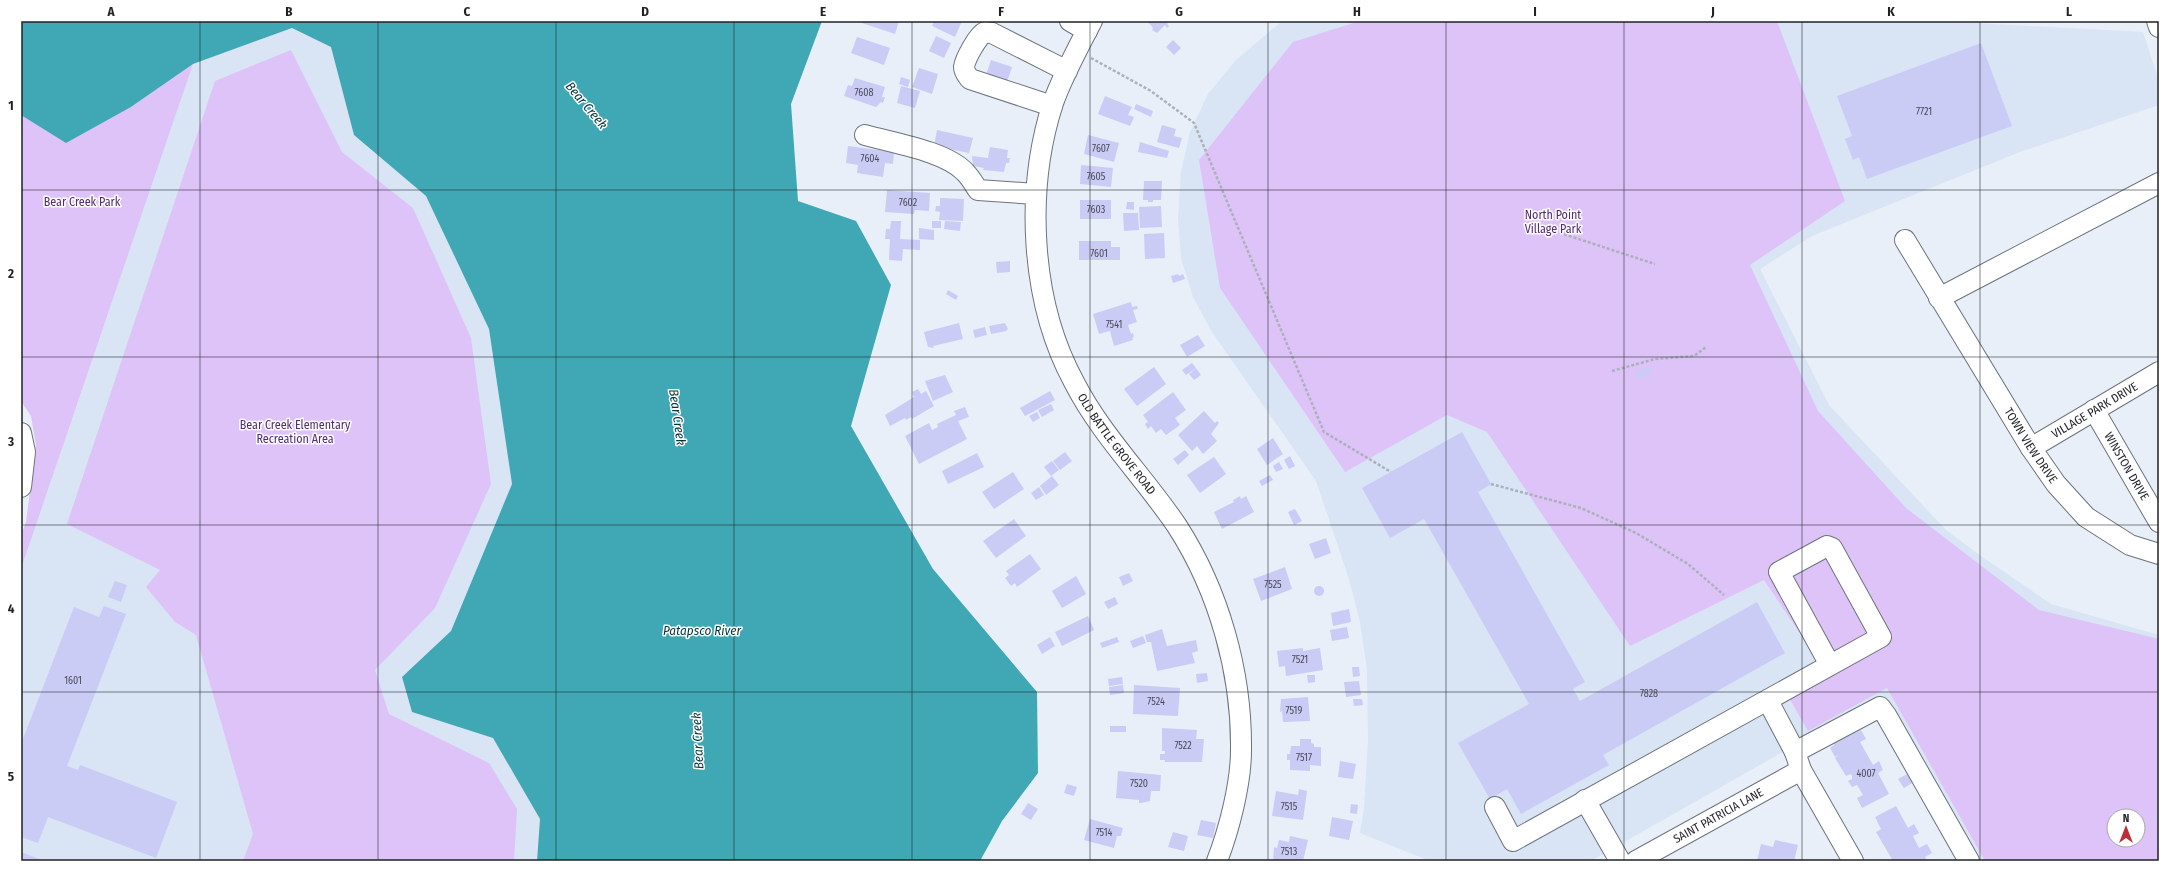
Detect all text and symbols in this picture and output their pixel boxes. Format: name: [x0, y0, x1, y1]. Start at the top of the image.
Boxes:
text: A: [106, 4, 115, 19]
text: B: [285, 4, 293, 19]
text: C: [464, 4, 471, 19]
text: D: [641, 4, 649, 19]
text: E: [820, 4, 826, 19]
text: F: [998, 4, 1004, 19]
text: G: [1175, 4, 1183, 19]
text: H: [1353, 4, 1361, 19]
text: I: [1533, 4, 1537, 19]
text: J: [1710, 4, 1715, 19]
text: K: [1887, 4, 1895, 19]
text: L: [2066, 4, 2072, 19]
water label: Bear Creek: [563, 79, 611, 132]
house number: 7608: [855, 87, 874, 99]
text: 1: [8, 98, 14, 113]
house number: 7721: [1916, 106, 1932, 118]
house number: 7607: [1092, 143, 1110, 155]
house number: 7604: [861, 153, 880, 165]
house number: 7605: [1087, 171, 1106, 183]
park label: Bear Creek Park: [44, 195, 121, 209]
house number: 7602: [899, 197, 918, 209]
house number: 7603: [1087, 204, 1106, 216]
park label: North Point Village Park: [1525, 208, 1582, 236]
house number: 7601: [1090, 248, 1108, 260]
text: 2: [7, 266, 14, 281]
house number: 7541: [1106, 319, 1122, 331]
street label: VILLAGE PARK DRIVE: [2049, 379, 2140, 441]
water label: Bear Creek: [666, 388, 689, 447]
street label: OLD BATTLE GROVE ROAD: [1075, 391, 1158, 497]
street label: TOWN VIEW DRIVE: [2001, 405, 2061, 486]
park label: Bear Creek Elementary Recreation Area: [240, 418, 351, 446]
street label: WINSTON DRIVE: [2101, 430, 2152, 503]
text: 3: [7, 434, 14, 449]
house number: 7525: [1264, 579, 1282, 591]
text: 4: [8, 601, 15, 616]
water label: Patapsco River: [663, 623, 741, 638]
house number: 7521: [1292, 654, 1308, 666]
house number: 1601: [64, 675, 82, 687]
house number: 7828: [1640, 688, 1658, 700]
house number: 7524: [1147, 696, 1165, 708]
house number: 7519: [1286, 705, 1303, 717]
water label: Bear Creek: [688, 712, 706, 770]
house number: 7522: [1174, 740, 1192, 752]
house number: 7517: [1296, 752, 1312, 764]
house number: 4007: [1856, 768, 1876, 780]
text: 5: [8, 769, 14, 784]
house number: 7520: [1130, 778, 1148, 790]
street label: SAINT PATRICIA LANE: [1671, 785, 1766, 846]
house number: 7515: [1281, 801, 1298, 813]
north arrow: [2106, 808, 2146, 848]
text: N: [2123, 812, 2129, 825]
house number: 7514: [1096, 827, 1113, 839]
house number: 7513: [1281, 846, 1298, 858]

